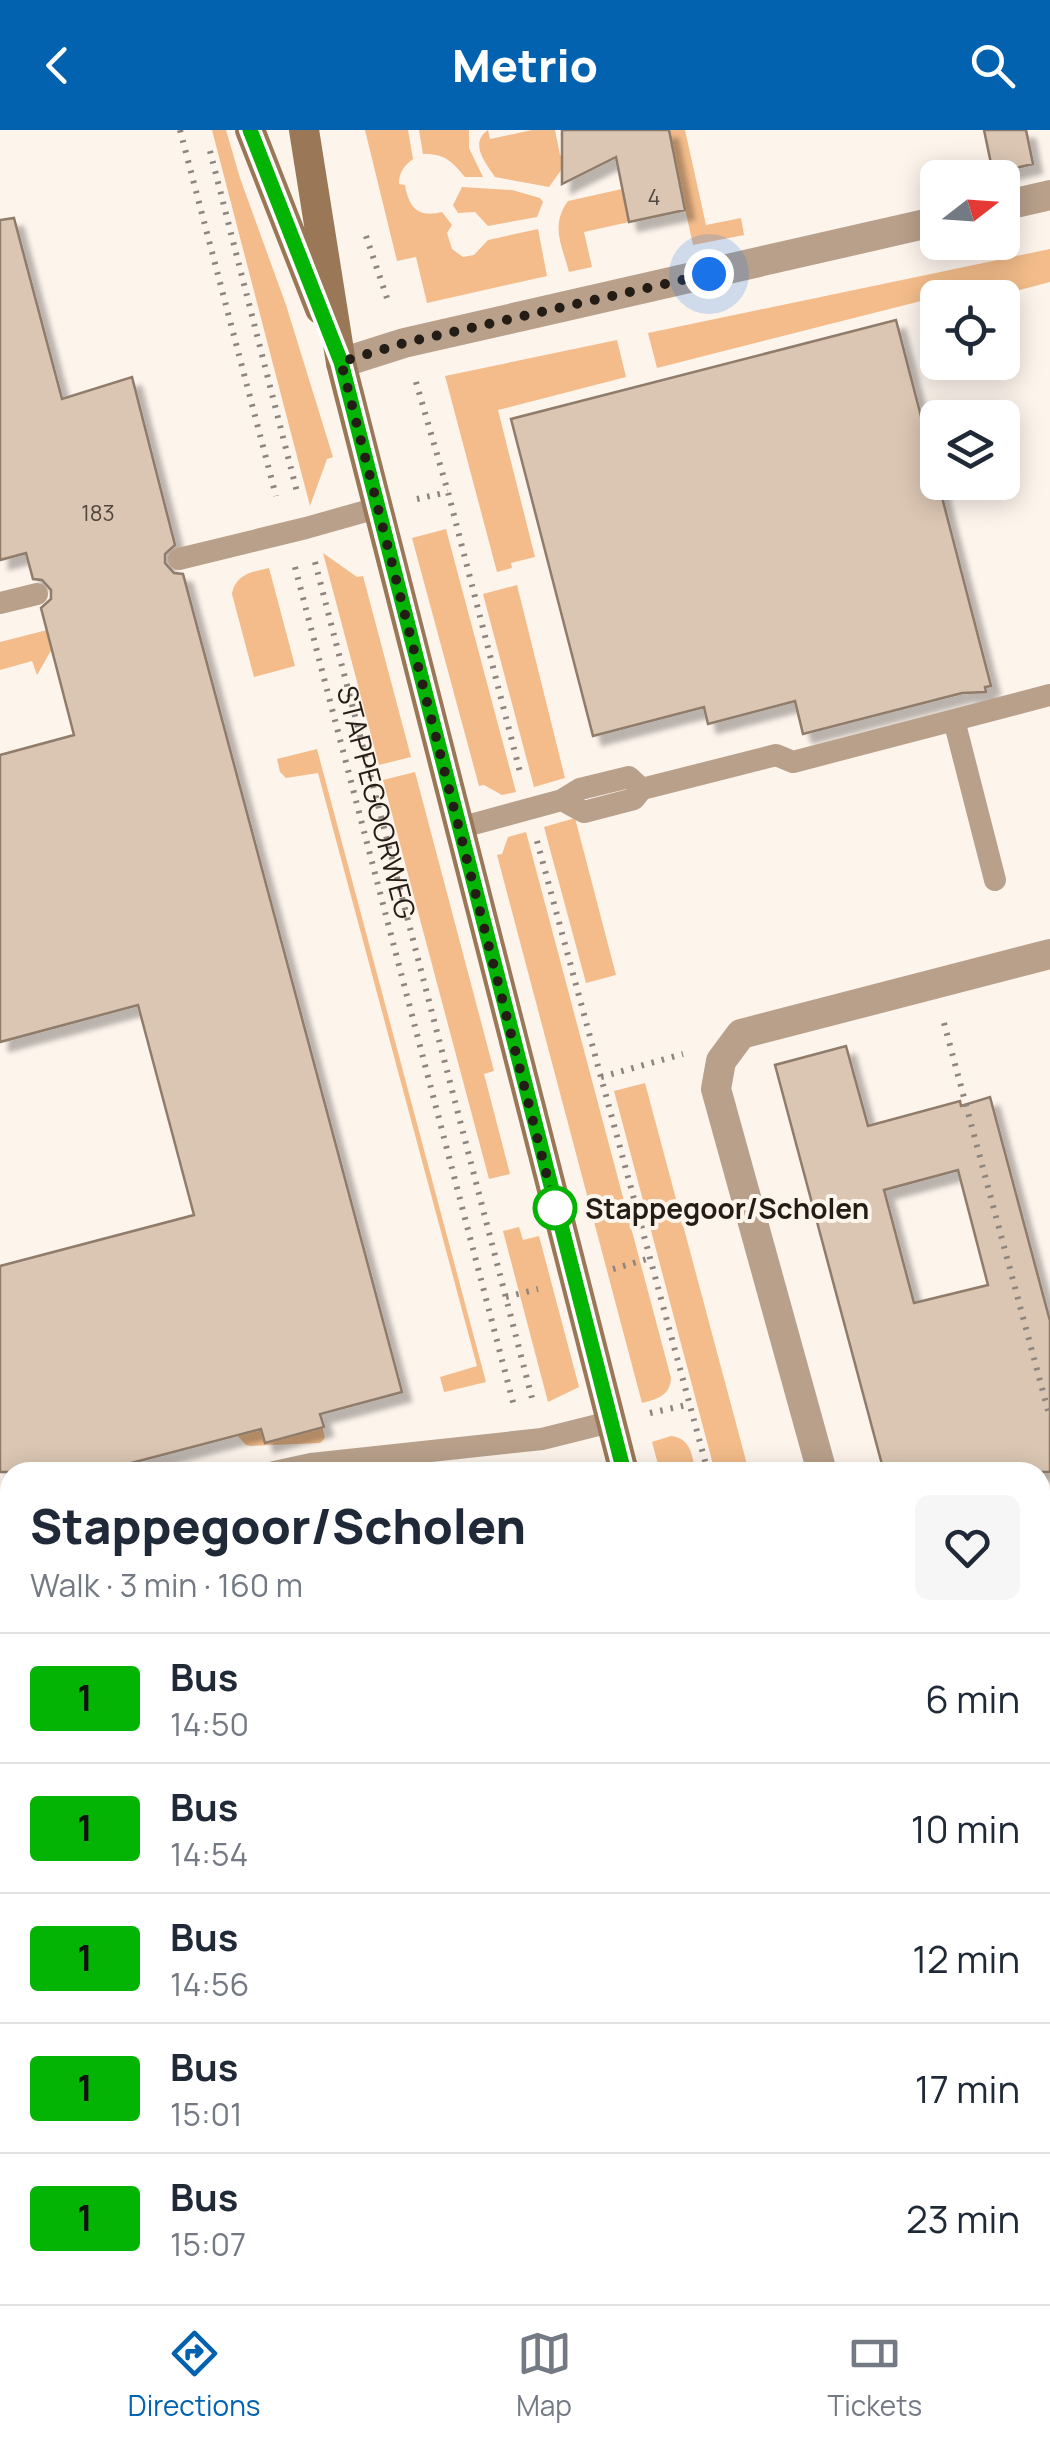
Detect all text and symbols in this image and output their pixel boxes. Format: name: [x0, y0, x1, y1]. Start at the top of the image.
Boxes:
text: Metrio: [452, 34, 598, 96]
icon: back: [30, 38, 85, 93]
icon: search: [965, 38, 1020, 93]
north arrow: [920, 160, 1020, 260]
map controls: [920, 160, 1020, 500]
house number: 4: [648, 182, 660, 212]
your location: [684, 249, 734, 299]
button: locate: [920, 280, 1020, 380]
button: layers: [920, 400, 1020, 500]
house number: 183: [81, 498, 115, 528]
street label: STAPPEGOORWEG: [329, 682, 426, 923]
marker: Stappegoor/Scholen: [534, 1187, 576, 1229]
place label: Stappegoor/Scholen: [585, 1189, 869, 1227]
text: Stappegoor/Scholen: [30, 1493, 526, 1558]
button: heart: [915, 1495, 1020, 1600]
text: Walk · 3 min · 160 m: [30, 1563, 303, 1607]
text: Bus: [170, 1650, 238, 1702]
text: 6 min: [925, 1672, 1020, 1724]
text: 1: [77, 1674, 93, 1722]
text: 14:50: [170, 1702, 249, 1746]
text: Bus: [170, 1780, 238, 1832]
text: 10 min: [911, 1802, 1020, 1854]
text: 1: [77, 1804, 93, 1852]
text: 14:54: [170, 1832, 248, 1876]
text: Bus: [170, 1910, 238, 1962]
text: 12 min: [912, 1932, 1020, 1984]
text: 1: [77, 1934, 93, 1982]
text: 14:56: [170, 1962, 249, 2006]
text: Bus: [170, 2040, 238, 2092]
text: 17 min: [915, 2062, 1020, 2114]
text: 1: [77, 2064, 93, 2112]
text: 15:01: [170, 2092, 243, 2136]
text: Bus: [170, 2170, 238, 2222]
text: 23 min: [906, 2192, 1020, 2244]
text: 1: [77, 2194, 93, 2242]
text: 15:07: [170, 2222, 246, 2266]
tab: Directions: [128, 2326, 261, 2424]
tab: Map: [516, 2326, 572, 2424]
tab: Tickets: [828, 2326, 922, 2424]

